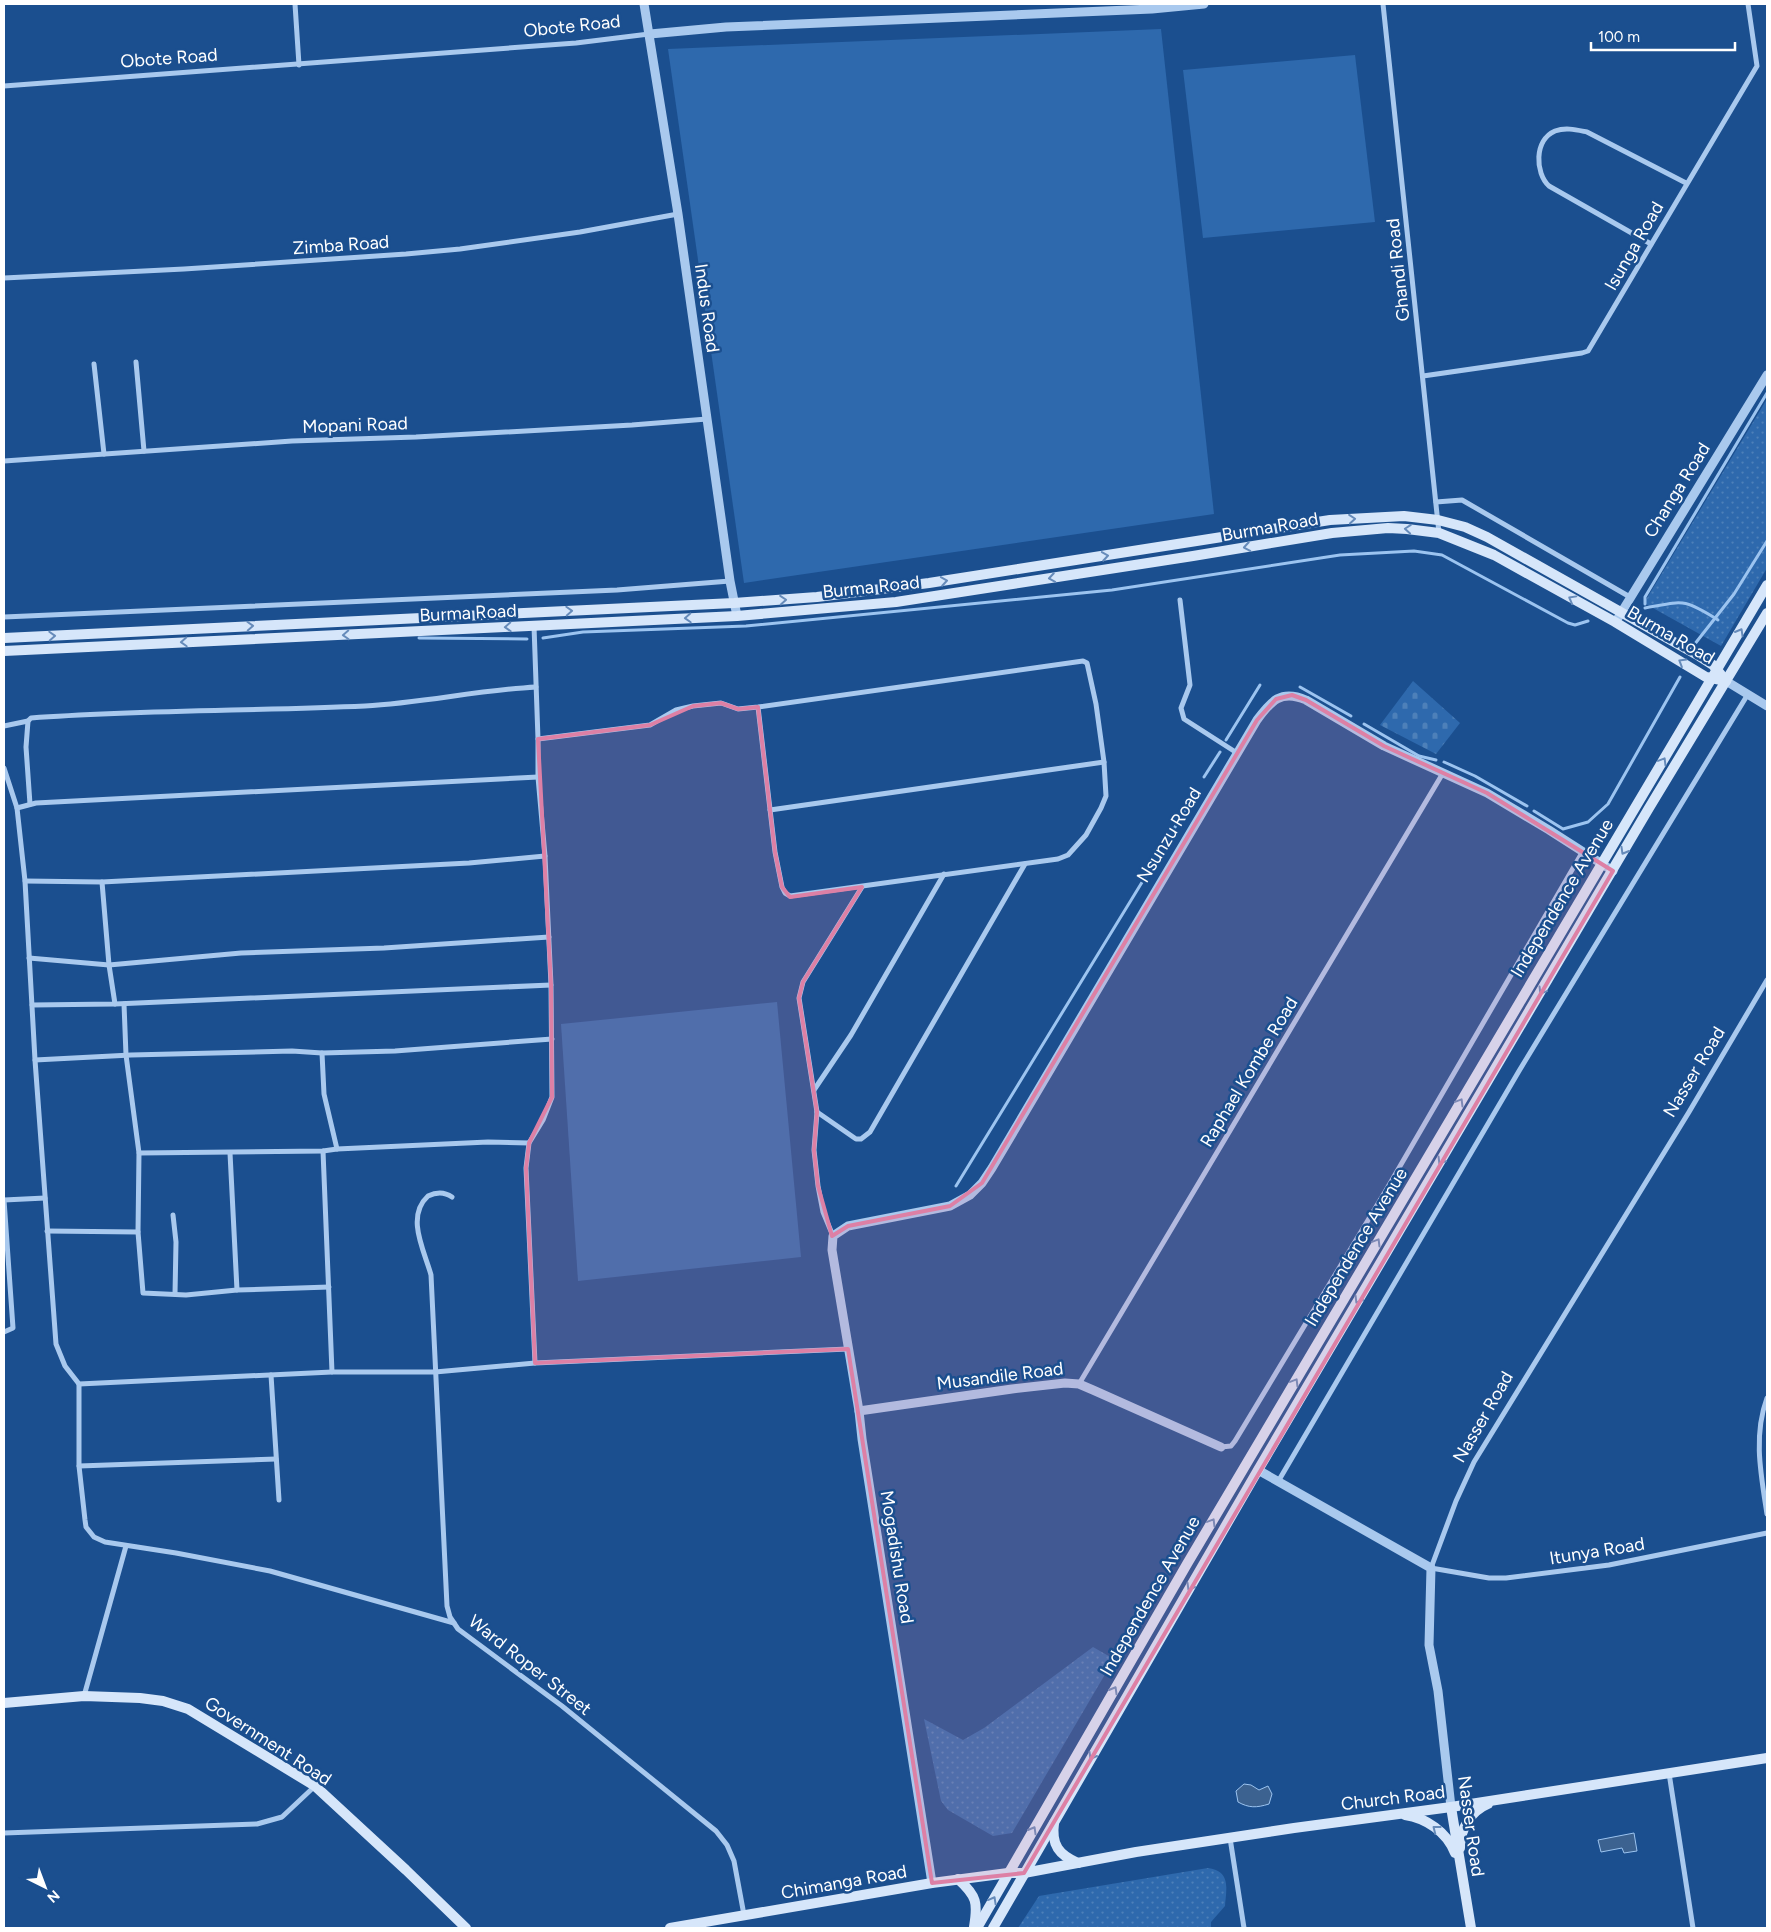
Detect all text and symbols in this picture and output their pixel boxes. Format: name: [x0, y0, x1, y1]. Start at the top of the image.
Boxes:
street label: Obote Road: [522, 10, 622, 42]
scale bar: [1591, 20, 1735, 52]
text: 100 m: [1598, 28, 1640, 46]
street label: Obote Road: [120, 44, 218, 72]
street label: Isunga Road: [1600, 198, 1668, 294]
street label: Ghandi Road: [1382, 217, 1414, 323]
street label: Zimba Road: [292, 231, 390, 259]
street label: Indus Road: [690, 262, 724, 354]
street label: Mopani Road: [302, 412, 408, 438]
street label: Changa Road: [1639, 438, 1715, 542]
street label: Burma Road: [1220, 508, 1320, 546]
one-way arrow: [1348, 513, 1356, 524]
one-way arrow: [1404, 524, 1412, 535]
one-way arrow: [1243, 541, 1251, 552]
one-way arrow: [1101, 551, 1109, 562]
street label: Burma Road: [821, 571, 921, 603]
one-way arrow: [1048, 572, 1056, 583]
one-way arrow: [940, 576, 949, 586]
one-way arrow: [779, 594, 787, 605]
one-way arrow: [1569, 595, 1578, 605]
street label: Burma Road: [419, 599, 517, 627]
street label: Burma Road: [1623, 601, 1719, 669]
one-way arrow: [566, 606, 574, 617]
one-way arrow: [684, 613, 692, 624]
one-way arrow: [246, 621, 254, 632]
one-way arrow: [504, 621, 512, 632]
one-way arrow: [1733, 628, 1743, 637]
one-way arrow: [342, 629, 350, 640]
one-way arrow: [49, 630, 57, 641]
one-way arrow: [179, 637, 187, 648]
one-way arrow: [1678, 659, 1687, 669]
one-way arrow: [1656, 757, 1666, 766]
street label: Nsunzu Road: [1132, 783, 1206, 887]
street label: Independence Avenue: [1506, 815, 1618, 981]
one-way arrow: [1621, 845, 1631, 854]
one-way arrow: [1538, 985, 1548, 994]
street label: Raphael Kombe Road: [1195, 993, 1303, 1151]
street label: Nasser Road: [1658, 1023, 1730, 1121]
one-way arrow: [1454, 1098, 1464, 1107]
one-way arrow: [1438, 1155, 1448, 1164]
street label: Independence Avenue: [1300, 1164, 1412, 1330]
one-way arrow: [1371, 1238, 1381, 1247]
one-way arrow: [1355, 1295, 1365, 1304]
street label: Musandile Road: [935, 1357, 1065, 1395]
street label: Nasser Road: [1448, 1367, 1518, 1467]
one-way arrow: [1288, 1378, 1298, 1387]
street label: Mogadishu Road: [876, 1489, 918, 1625]
street label: Independence Avenue: [1095, 1512, 1205, 1680]
one-way arrow: [1206, 1518, 1216, 1527]
street label: Itunya Road: [1548, 1533, 1646, 1569]
one-way arrow: [1186, 1582, 1196, 1591]
street label: Ward Roper Street: [464, 1610, 596, 1720]
one-way arrow: [1108, 1686, 1118, 1695]
street label: Government Road: [200, 1692, 336, 1790]
one-way arrow: [1088, 1751, 1098, 1760]
street label: Nasser Road: [1453, 1774, 1489, 1878]
street label: Church Road: [1340, 1781, 1446, 1815]
one-way arrow: [1433, 1826, 1442, 1834]
one-way arrow: [1026, 1827, 1036, 1836]
street label: Chimanga Road: [779, 1860, 909, 1904]
north arrow: [20, 1862, 70, 1912]
text: N: [44, 1886, 63, 1906]
one-way arrow: [986, 1897, 996, 1906]

